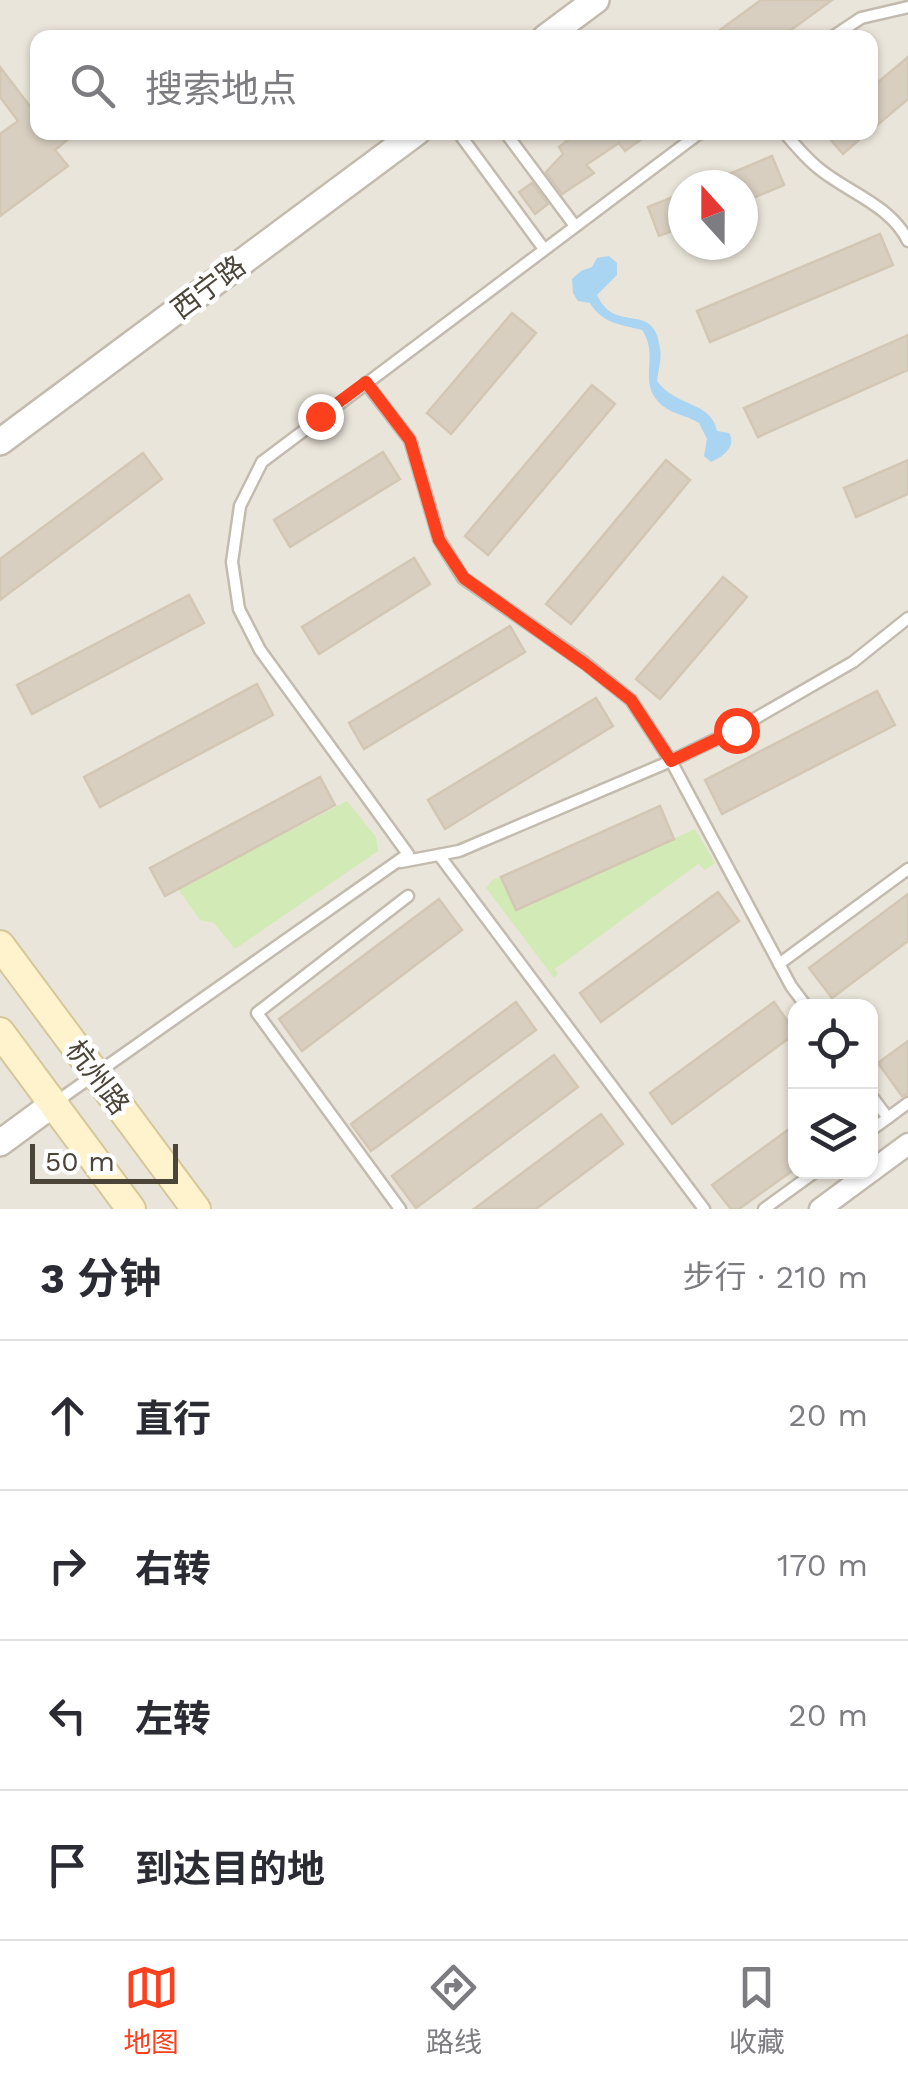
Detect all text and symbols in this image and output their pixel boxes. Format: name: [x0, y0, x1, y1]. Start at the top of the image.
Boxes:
search box: [30, 30, 878, 140]
icon: search: [65, 58, 120, 113]
text: 搜索地点: [145, 67, 297, 111]
north arrow: [668, 170, 758, 260]
street label: 西宁路: [165, 249, 252, 326]
route end: [298, 394, 344, 440]
route start: [714, 708, 760, 754]
map controls: [788, 999, 878, 1179]
button: locate: [788, 999, 878, 1089]
street label: 杭州路: [59, 1034, 136, 1121]
button: layers: [788, 1089, 878, 1179]
scale bar: [30, 1139, 178, 1184]
text: 50 m: [45, 1145, 115, 1178]
text: 3 分钟: [40, 1254, 161, 1303]
text: 步行 · 210 m: [682, 1258, 868, 1296]
icon: ahead: [40, 1388, 95, 1443]
text: 20 m: [788, 1396, 868, 1434]
text: 直行: [135, 1397, 211, 1441]
icon: right: [40, 1538, 95, 1593]
text: 170 m: [777, 1546, 868, 1584]
text: 右转: [135, 1547, 211, 1591]
icon: left: [40, 1688, 95, 1743]
text: 20 m: [788, 1696, 868, 1734]
text: 左转: [135, 1697, 211, 1741]
icon: arrive: [40, 1838, 95, 1893]
text: 到达目的地: [135, 1847, 325, 1891]
tab: 地图: [123, 1960, 179, 2060]
tab: 路线: [426, 1960, 482, 2060]
tab: 收藏: [729, 1960, 785, 2060]

